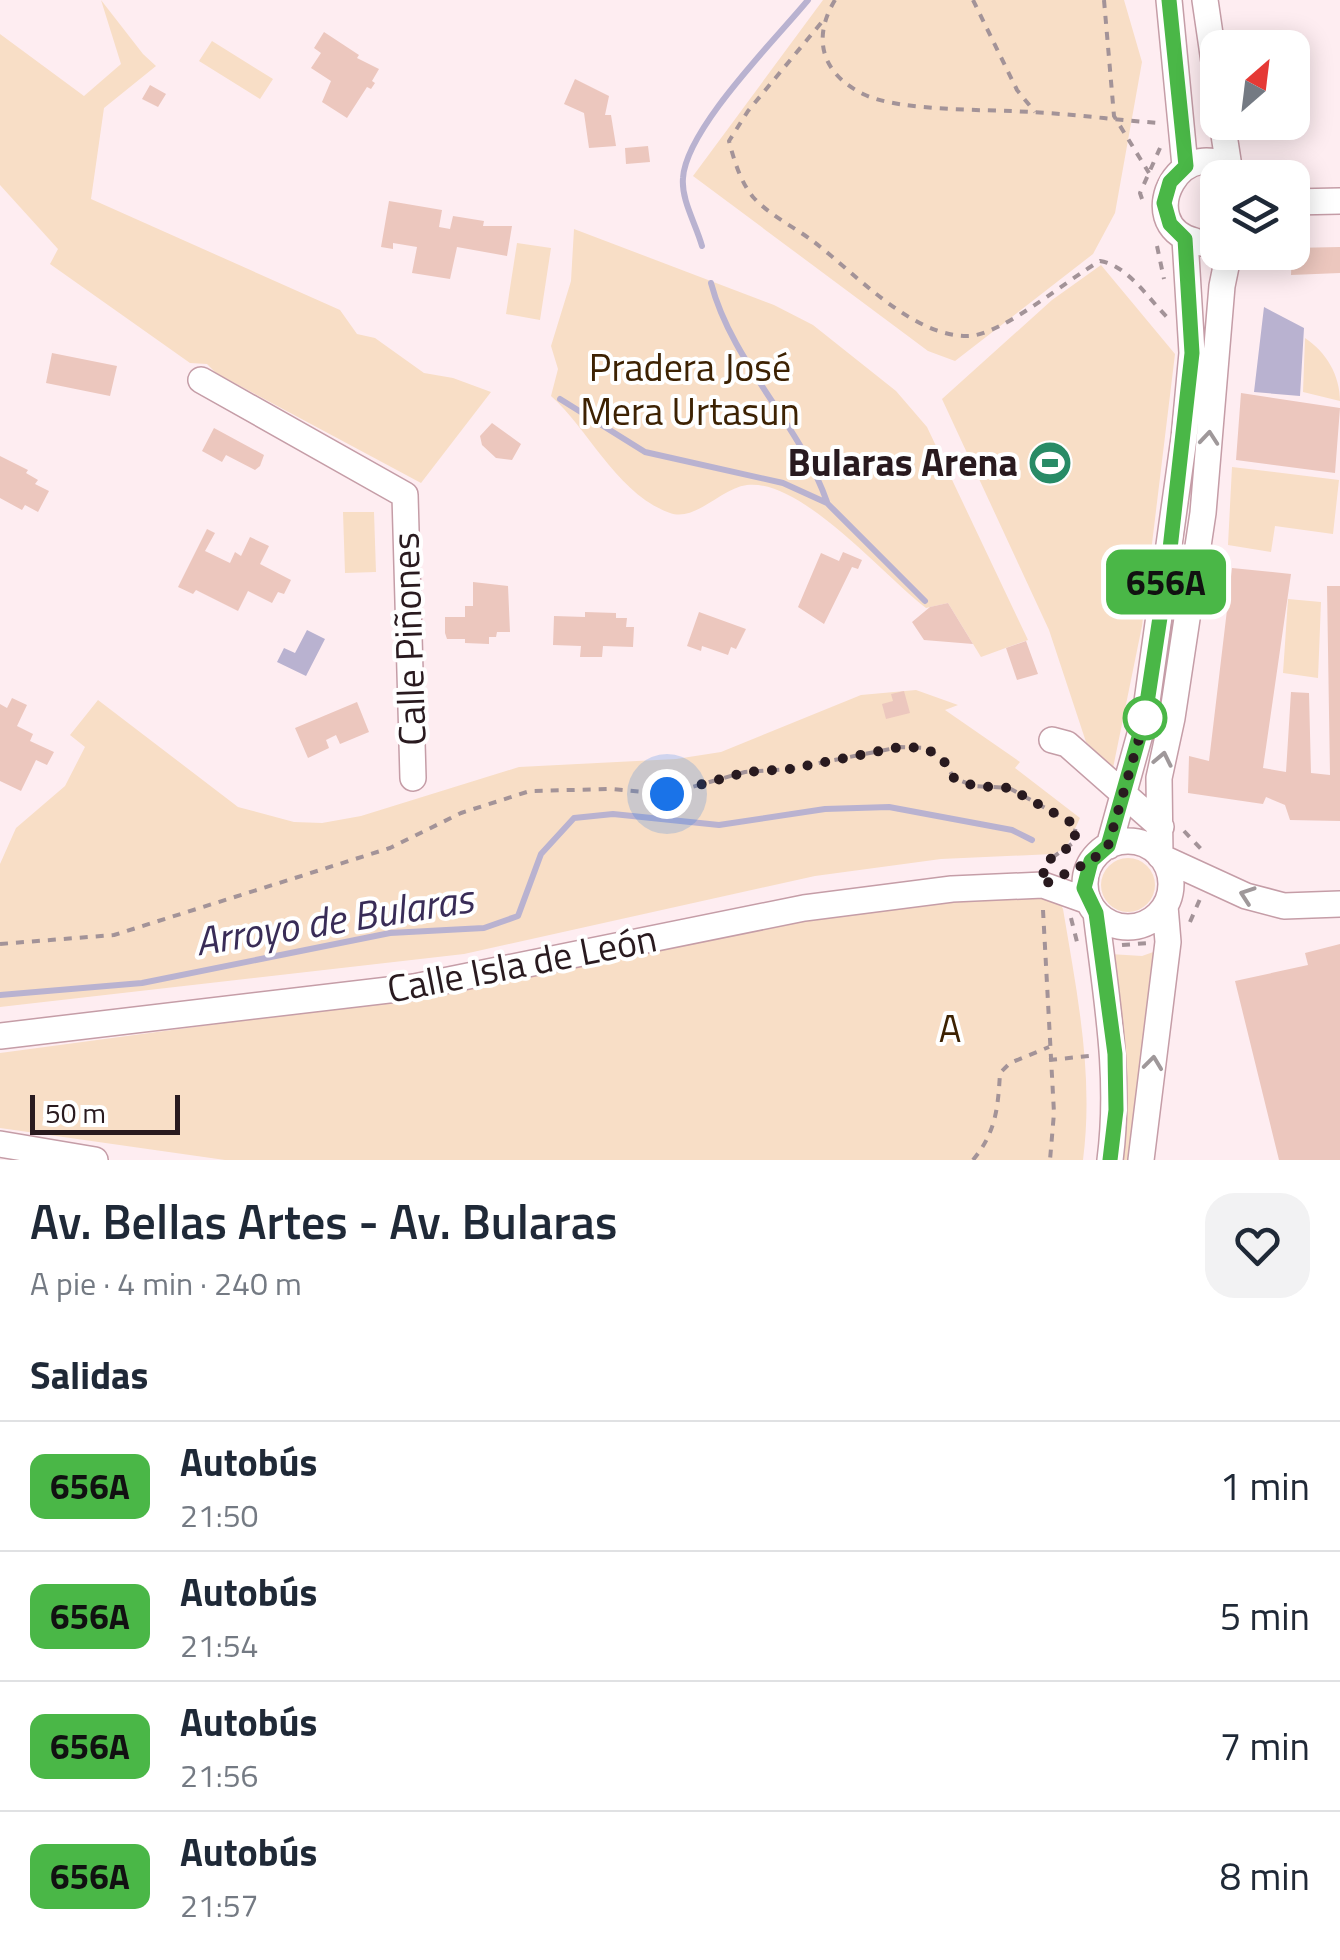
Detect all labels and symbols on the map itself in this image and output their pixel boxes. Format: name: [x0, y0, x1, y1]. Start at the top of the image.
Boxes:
north arrow: [1200, 30, 1310, 140]
park label: Pradera José Mera Urtasun: [580, 338, 800, 440]
one-way arrow: [1198, 429, 1220, 445]
place label: Bularas Arena: [787, 433, 1018, 491]
sports icon: Bularas Arena: [1027, 440, 1073, 486]
street label: Calle Piñones: [375, 531, 441, 747]
line badge: 656A: [1096, 550, 1236, 614]
unlabelled marker: [1124, 697, 1166, 739]
one-way arrow: [1151, 751, 1172, 768]
your location: [642, 769, 692, 819]
water label: Arroyo de Bularas: [191, 867, 480, 972]
one-way arrow: [1240, 886, 1257, 907]
street label: Calle Isla de León: [382, 908, 662, 1018]
park label: A: [939, 999, 961, 1057]
one-way arrow: [1142, 1055, 1163, 1072]
scale bar: [30, 1090, 180, 1134]

